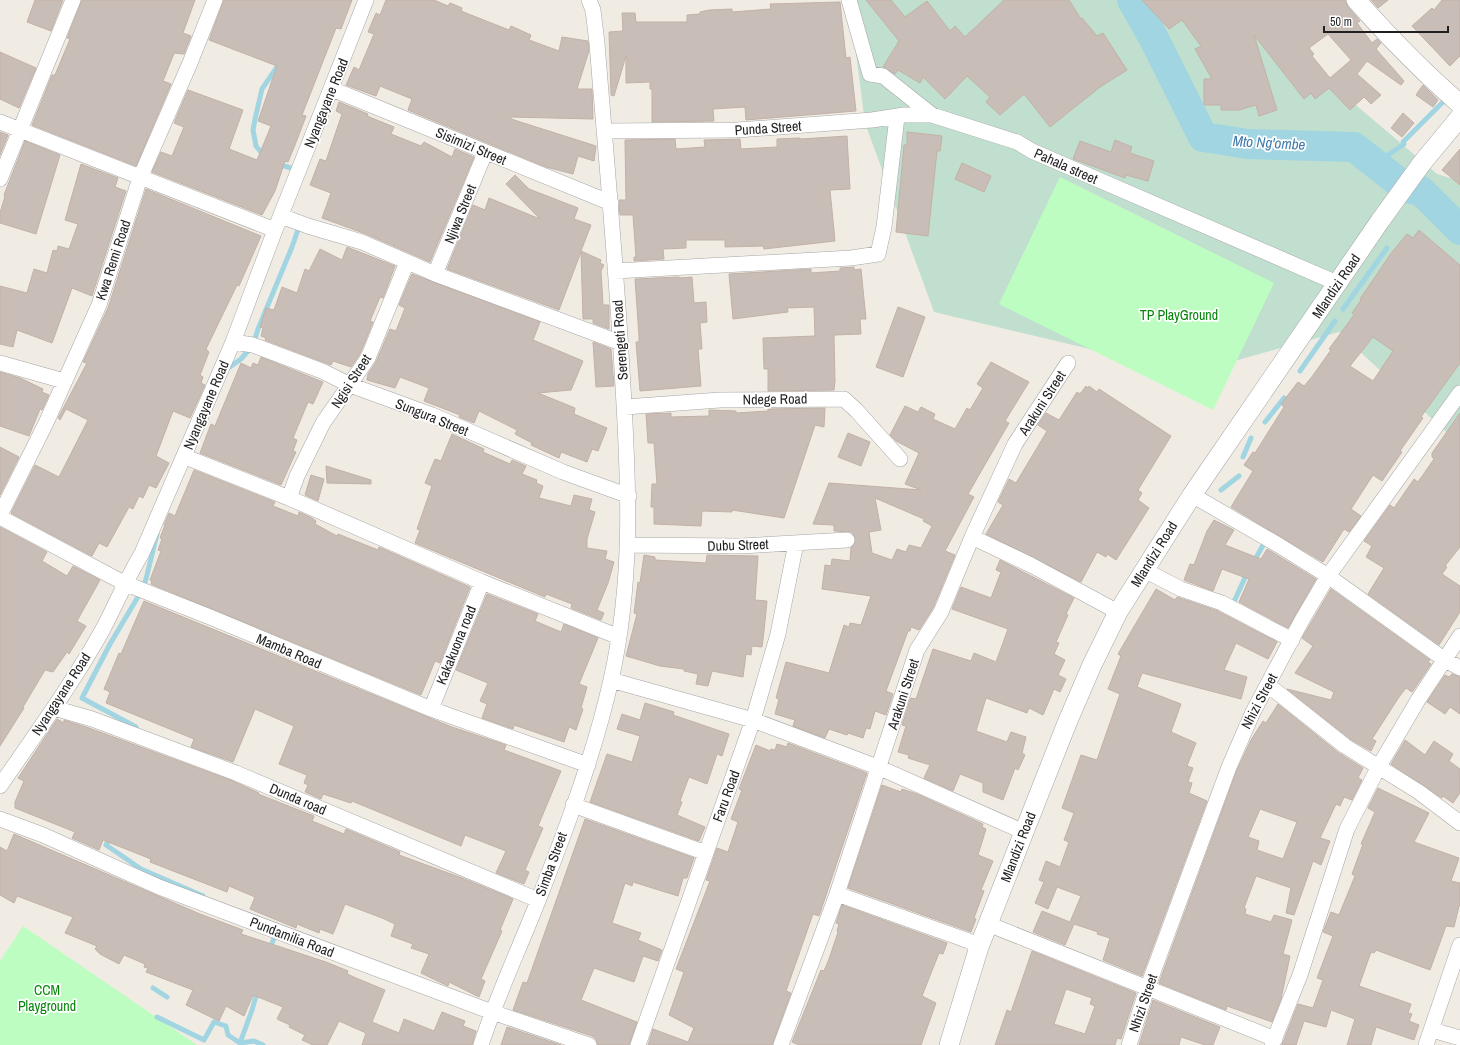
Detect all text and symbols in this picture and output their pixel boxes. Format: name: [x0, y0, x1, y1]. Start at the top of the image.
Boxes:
scale bar: [1324, 8, 1448, 34]
text: 50 m: [1330, 14, 1352, 30]
street label: Nyangayane Road: [300, 56, 352, 150]
street label: Punda Street: [734, 117, 802, 139]
street label: Sisimizi Street: [433, 123, 509, 169]
water label: Mto Ng'ombe: [1232, 130, 1306, 155]
street label: Pahala street: [1031, 144, 1101, 188]
street label: Njiwa Street: [440, 182, 480, 246]
street label: Kwa Remi Road: [92, 217, 134, 303]
street label: Mlandizi Road: [1308, 250, 1364, 322]
street label: Serengeti Road: [608, 299, 632, 381]
park label: TP PlayGround: [1140, 306, 1218, 324]
street label: Ngisi Street: [327, 351, 375, 411]
street label: Nyangayane Road: [179, 358, 233, 452]
street label: Arakuni Street: [1014, 367, 1070, 440]
street label: Ndege Road: [743, 389, 807, 409]
street label: Sungura Street: [393, 394, 471, 440]
street label: Mlandizi Road: [1127, 518, 1181, 590]
street label: Dubu Street: [707, 535, 769, 555]
street label: Kakakuona road: [432, 603, 480, 687]
street label: Mamba Road: [254, 629, 324, 673]
street label: Nyangayane Road: [28, 649, 94, 739]
street label: Arakuni Street: [883, 656, 923, 733]
street label: Nhizi Street: [1237, 670, 1281, 732]
street label: Faru Road: [708, 768, 744, 824]
street label: Dunda road: [267, 779, 329, 819]
street label: Mlandizi Road: [996, 809, 1040, 885]
street label: Simba Street: [531, 829, 571, 899]
street label: Pundamilia Road: [247, 913, 337, 961]
street label: Nhizi Street: [1125, 971, 1161, 1035]
park label: CCM Playground: [18, 981, 76, 1015]

